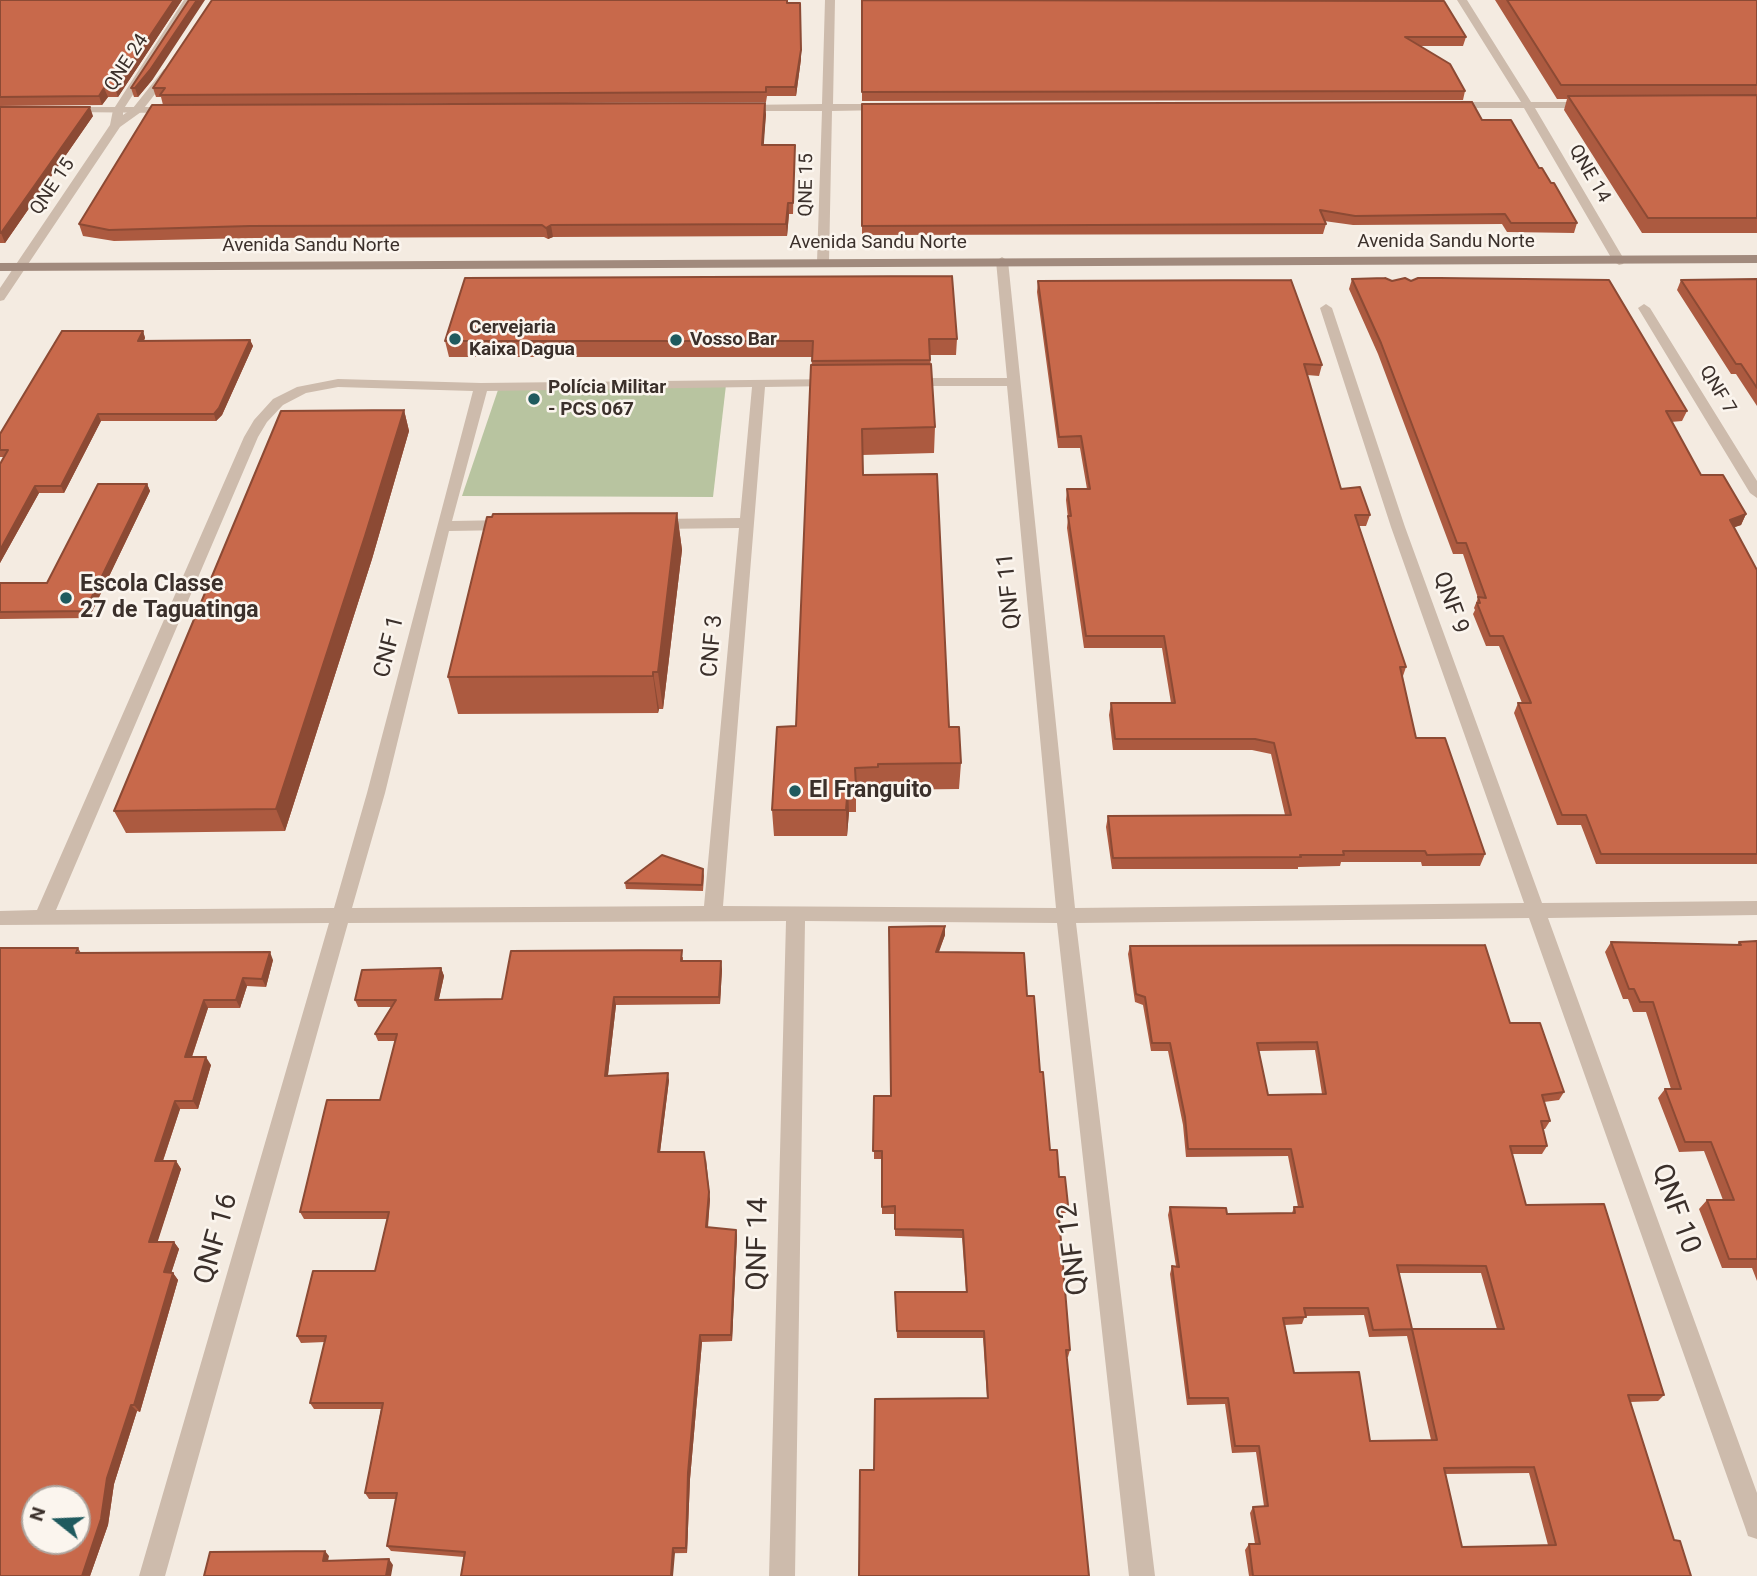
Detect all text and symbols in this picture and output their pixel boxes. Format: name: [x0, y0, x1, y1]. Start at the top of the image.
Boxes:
street label: QNE 24: [100, 30, 154, 96]
street label: QNE 14: [1563, 141, 1615, 207]
street label: QNE 15: [795, 153, 819, 217]
street label: QNE 15: [26, 154, 80, 220]
street label: Avenida Sandu Norte: [1357, 231, 1535, 253]
street label: Avenida Sandu Norte: [789, 232, 967, 254]
street label: Avenida Sandu Norte: [222, 235, 400, 257]
place label: Cervejaria Kaixa Dagua: [469, 317, 575, 361]
place label: Vosso Bar: [690, 329, 777, 351]
marker: Cervejaria Kaixa Dagua: [447, 331, 463, 347]
marker: Vosso Bar: [668, 332, 684, 348]
street label: QNF 7: [1694, 362, 1740, 418]
place label: Polícia Militar - PCS 067: [548, 377, 666, 421]
marker: Polícia Militar - PCS 067: [526, 391, 542, 407]
street label: QNF 11: [992, 552, 1028, 630]
street label: QNF 9: [1426, 568, 1474, 638]
place label: Escola Classe 27 de Taguatinga: [80, 571, 259, 625]
marker: Escola Classe 27 de Taguatinga: [58, 590, 74, 606]
street label: CNF 1: [369, 613, 411, 681]
street label: CNF 3: [697, 614, 729, 678]
place label: El Franguito: [809, 777, 932, 805]
marker: El Franguito: [787, 783, 803, 799]
street label: QNF 10: [1643, 1159, 1707, 1259]
street label: QNF 16: [188, 1190, 246, 1288]
street label: QNF 14: [741, 1197, 777, 1291]
street label: QNF 12: [1052, 1201, 1096, 1297]
north arrow: [21, 1485, 91, 1555]
text: N: [24, 1504, 50, 1524]

